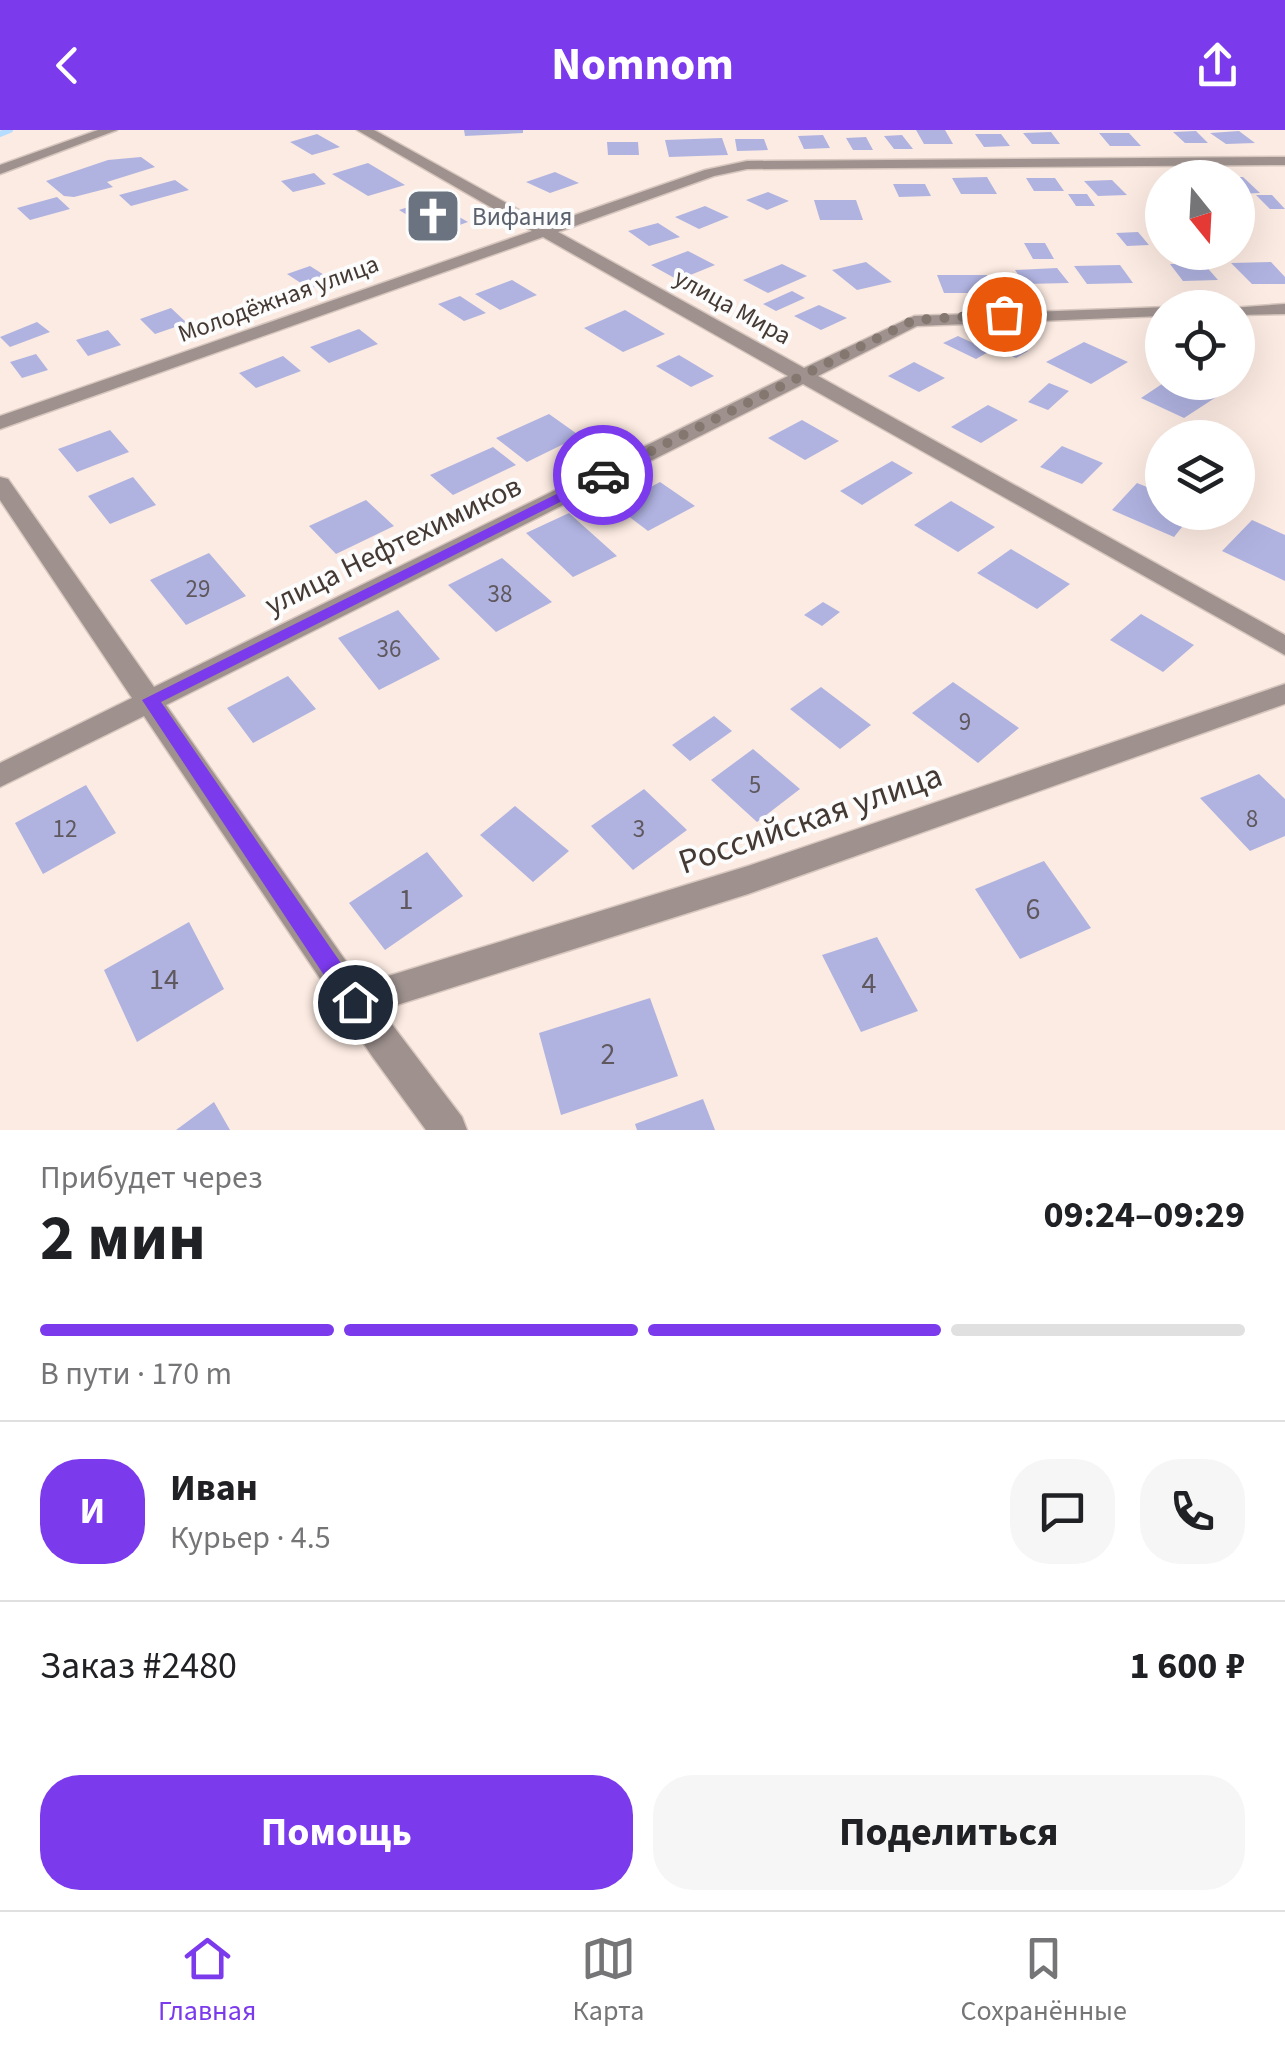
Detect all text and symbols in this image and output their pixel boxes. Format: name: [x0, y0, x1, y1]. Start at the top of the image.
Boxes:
text: Nomnom: [551, 33, 734, 97]
icon: back: [40, 38, 95, 93]
icon: share: [1190, 38, 1245, 93]
north arrow: [1145, 160, 1255, 270]
map controls: [1145, 160, 1255, 530]
church icon: Вифания: [403, 186, 463, 246]
place label: Вифания: [472, 199, 572, 235]
street label: Молодёжная улица: [173, 246, 384, 352]
street label: улица Мира: [667, 260, 798, 354]
pin: [962, 272, 1047, 357]
icon: bag: [977, 287, 1032, 342]
button: locate: [1145, 290, 1255, 400]
button: layers: [1145, 420, 1255, 530]
courier: [553, 425, 653, 525]
icon: car: [576, 448, 631, 503]
street label: улица Нефтехимиков: [258, 465, 529, 626]
house number: 29: [186, 571, 210, 607]
house number: 38: [488, 576, 512, 612]
house number: 36: [377, 631, 401, 667]
house number: 9: [959, 704, 971, 740]
street label: Российская улица: [672, 750, 949, 888]
house number: 5: [749, 767, 761, 803]
house number: 8: [1246, 801, 1258, 837]
house number: 12: [53, 811, 77, 847]
house number: 3: [633, 811, 645, 847]
house number: 1: [399, 878, 413, 921]
house number: 6: [1026, 888, 1040, 931]
house number: 14: [149, 958, 179, 1001]
pin: [313, 960, 398, 1045]
house number: 4: [862, 962, 877, 1005]
icon: home: [328, 975, 383, 1030]
house number: 2: [601, 1033, 615, 1076]
text: Прибудет через: [40, 1155, 263, 1201]
text: 09:24–09:29: [1043, 1188, 1245, 1242]
text: 2 мин: [40, 1192, 206, 1285]
text: В пути · 170 m: [40, 1351, 232, 1397]
button: chat: [1010, 1459, 1115, 1564]
button: phone: [1140, 1459, 1245, 1564]
text: Иван: [170, 1461, 258, 1515]
text: И: [80, 1484, 105, 1538]
text: Курьер · 4.5: [170, 1515, 331, 1561]
text: Заказ #2480: [40, 1639, 237, 1693]
text: 1 600 ₽: [1129, 1639, 1245, 1693]
button: Помощь: [40, 1775, 633, 1890]
button: Поделиться: [653, 1775, 1245, 1890]
tab: Главная: [158, 1931, 256, 2031]
tab: Карта: [573, 1931, 644, 2031]
tab: Сохранённые: [961, 1931, 1127, 2031]

